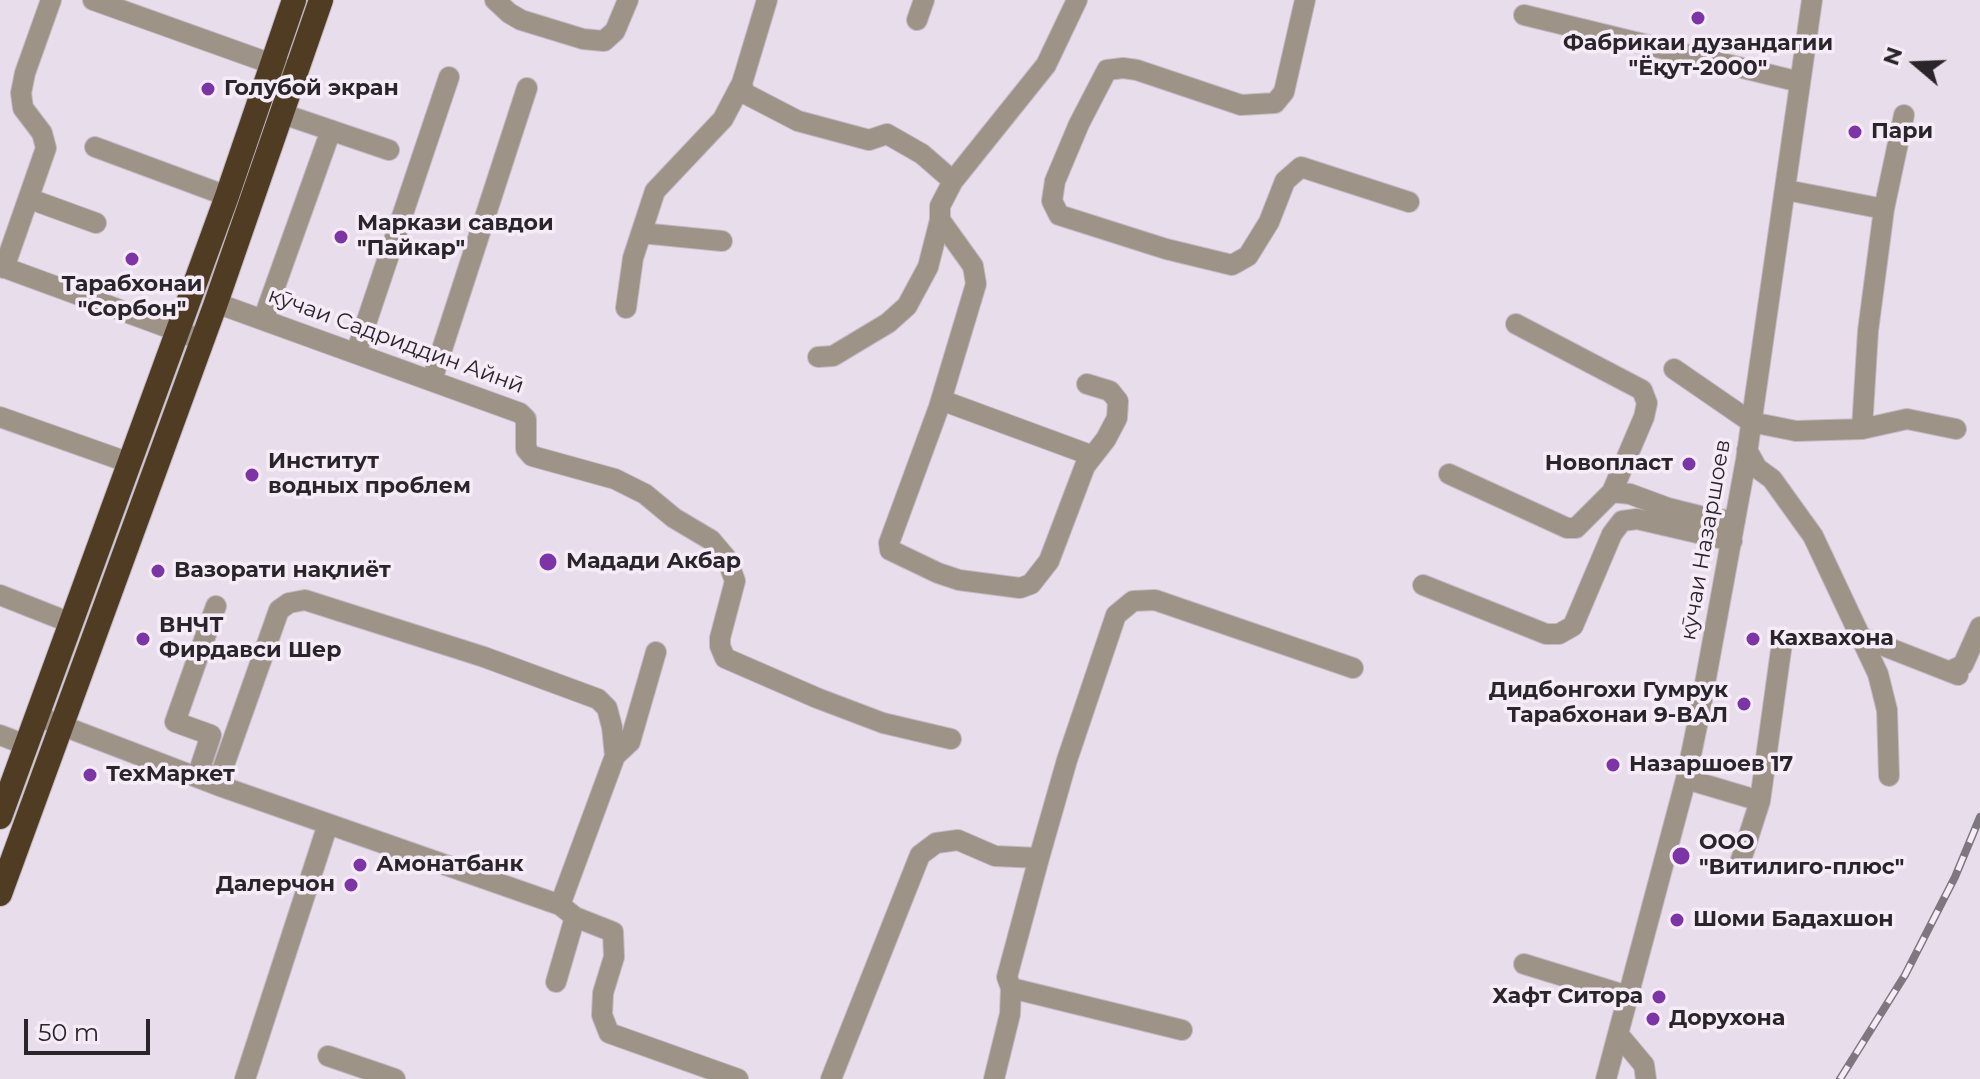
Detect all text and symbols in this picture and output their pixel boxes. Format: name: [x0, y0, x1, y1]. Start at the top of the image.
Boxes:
marker: Фабрикаи дузандагии "Ёқут-2000": [1689, 9, 1707, 27]
north arrow: [1876, 24, 1956, 104]
place label: Фабрикаи дузандагии "Ёқут-2000": [1563, 31, 1833, 82]
text: N: [1877, 43, 1908, 69]
place label: Голубой экран: [224, 76, 399, 102]
marker: Голубой экран: [199, 80, 217, 98]
place label: Пари: [1871, 119, 1933, 145]
marker: Пари: [1846, 123, 1864, 141]
place label: Маркази савдои "Пайкар": [357, 211, 554, 262]
marker: Маркази савдои "Пайкар": [332, 228, 350, 246]
marker: Тарабхонаи "Сорбон": [123, 250, 141, 268]
place label: Тарабхонаи "Сорбон": [62, 272, 202, 324]
street label: кӯчаи Садриддин Айнӣ: [264, 282, 528, 400]
street label: кӯчаи Назаршоев: [1675, 438, 1737, 642]
place label: Институт водных проблем: [268, 449, 471, 500]
place label: Новопласт: [1545, 451, 1673, 477]
marker: Новопласт: [1680, 455, 1698, 473]
marker: Институт водных проблем: [243, 466, 261, 484]
place label: Мадади Акбар: [566, 549, 741, 575]
marker: Мадади Акбар: [537, 551, 559, 573]
place label: Вазорати нақлиёт: [174, 558, 391, 584]
marker: Вазорати нақлиёт: [149, 562, 167, 580]
place label: ВНЧТ Фирдавси Шер: [159, 613, 341, 664]
place label: Кахвахона: [1769, 626, 1894, 652]
marker: ВНЧТ Фирдавси Шер: [134, 630, 152, 648]
marker: Кахвахона: [1744, 630, 1762, 648]
place label: Дидбонгохи Гумрук Тарабхонаи 9-ВАЛ: [1489, 678, 1728, 730]
marker: Дидбонгохи Гумрук Тарабхонаи 9-ВАЛ: [1735, 695, 1753, 713]
place label: Назаршоев 17: [1629, 752, 1793, 778]
marker: Назаршоев 17: [1604, 756, 1622, 774]
place label: ТехМаркет: [106, 762, 235, 788]
marker: ТехМаркет: [81, 766, 99, 784]
place label: ООО "Витилиго-плюс": [1699, 830, 1904, 882]
marker: ООО "Витилиго-плюс": [1670, 845, 1692, 867]
place label: Амонатбанк: [376, 852, 524, 878]
marker: Амонатбанк: [351, 856, 369, 874]
place label: Далерчон: [216, 872, 335, 898]
marker: Далерчон: [342, 876, 360, 894]
place label: Шоми Бадахшон: [1693, 907, 1894, 933]
marker: Шоми Бадахшон: [1668, 911, 1686, 929]
place label: Хафт Ситора: [1492, 984, 1643, 1010]
marker: Хафт Ситора: [1650, 988, 1668, 1006]
scale bar: [28, 1003, 154, 1053]
place label: Дорухона: [1669, 1006, 1785, 1032]
marker: Дорухона: [1644, 1010, 1662, 1028]
text: 50 m: [38, 1018, 99, 1047]

